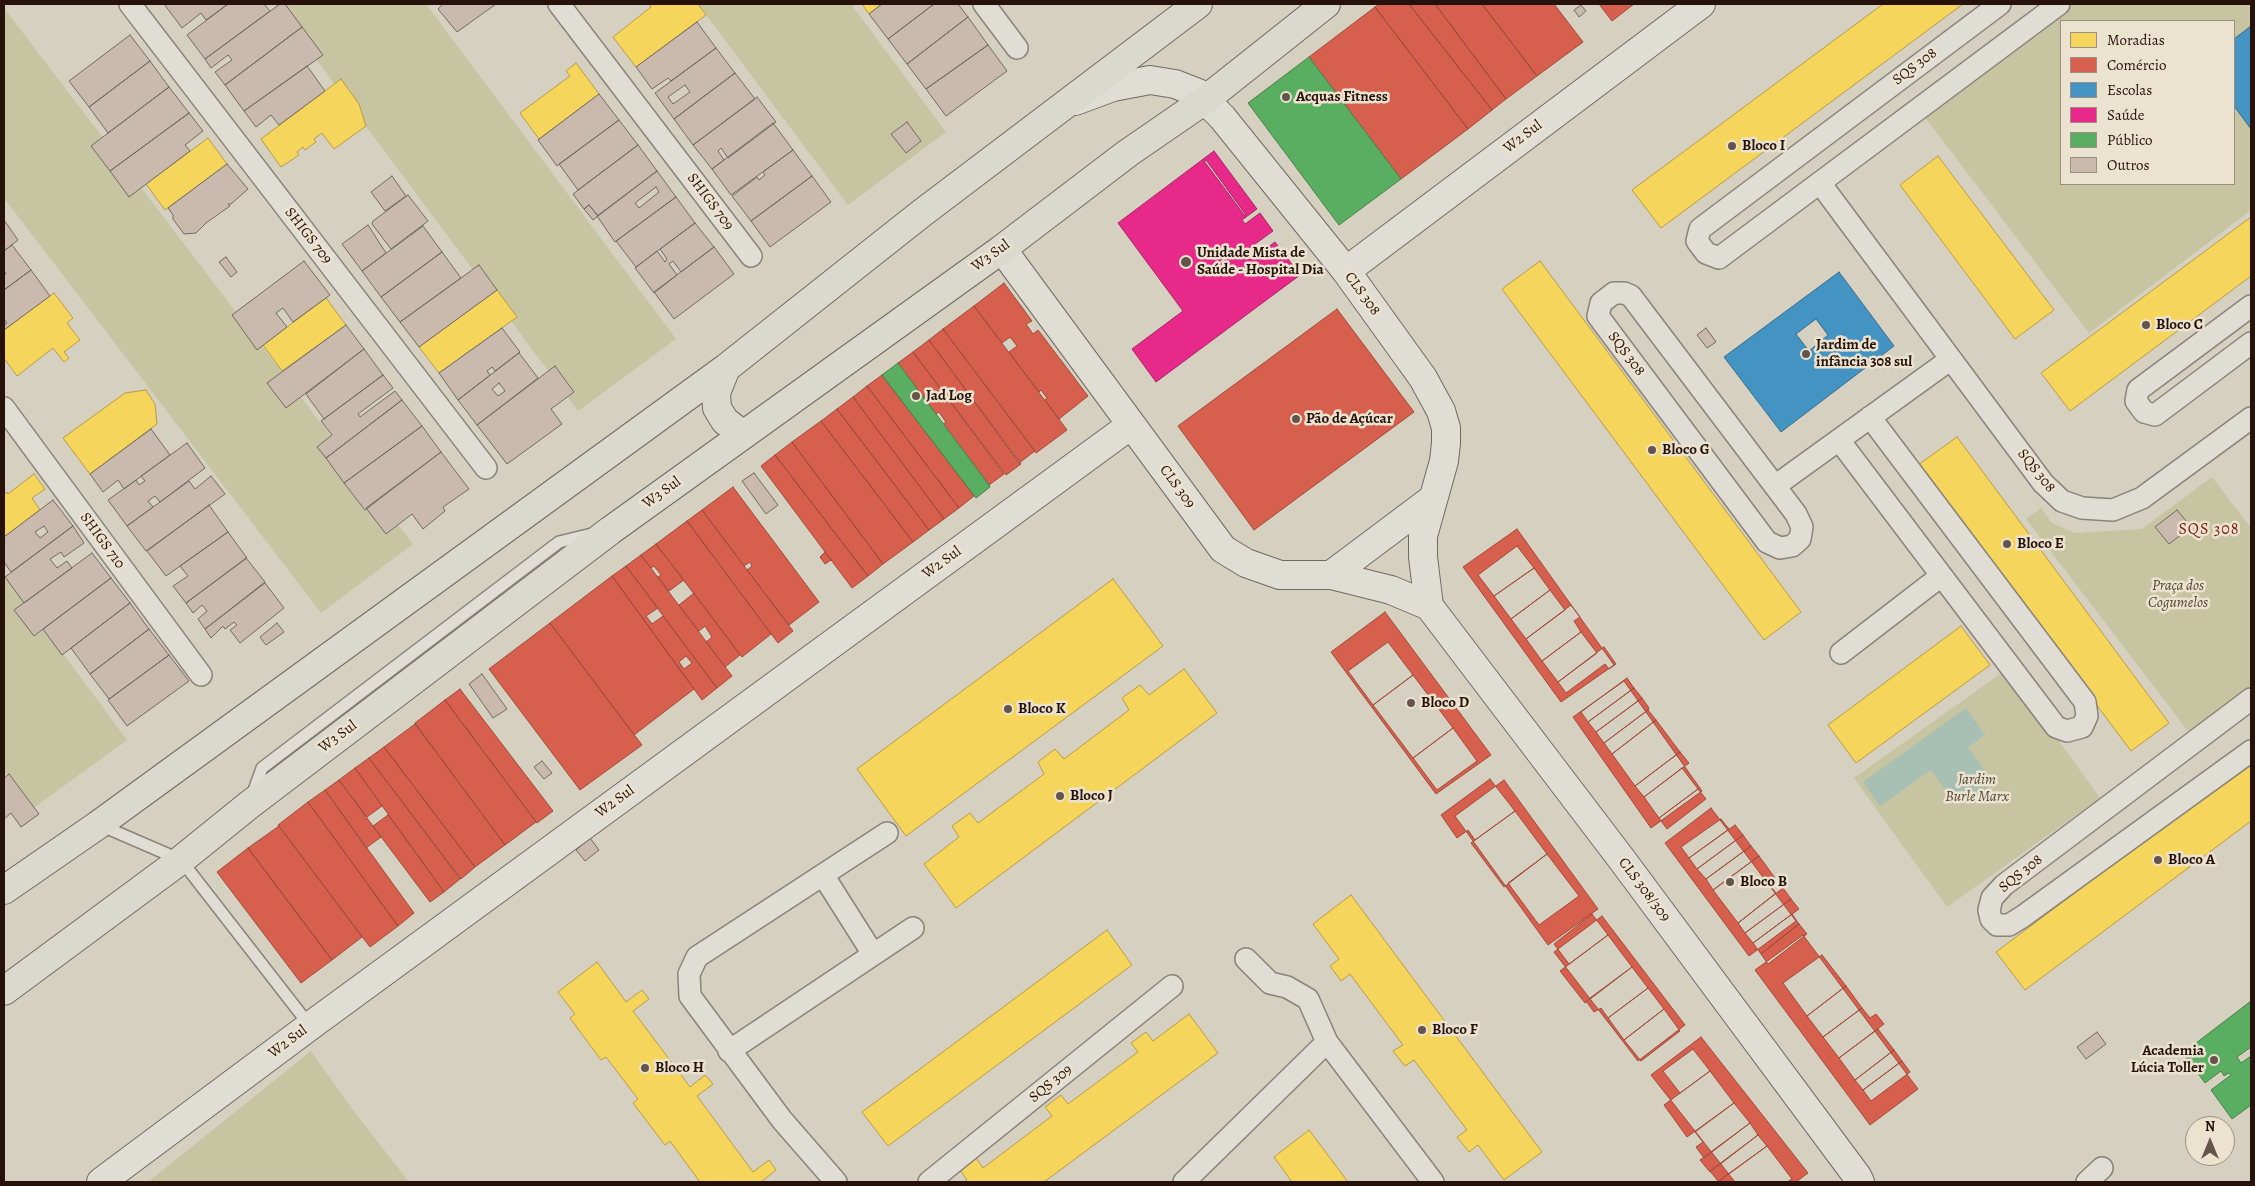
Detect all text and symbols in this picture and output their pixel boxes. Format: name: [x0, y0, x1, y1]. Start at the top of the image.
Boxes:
legend: [2060, 20, 2235, 185]
text: Moradias: [2107, 30, 2165, 50]
street label: SQS 308: [1889, 45, 1941, 89]
text: Comércio: [2107, 55, 2166, 75]
text: Escolas: [2107, 80, 2152, 100]
place label: Acquas Fitness: [1296, 88, 1388, 106]
marker: Acquas Fitness: [1280, 91, 1292, 103]
text: Saúde: [2107, 105, 2145, 125]
street label: W2 Sul: [1500, 117, 1546, 157]
text: Público: [2107, 130, 2153, 150]
place label: Bloco I: [1742, 137, 1785, 155]
marker: Bloco I: [1726, 140, 1738, 152]
text: Outros: [2107, 155, 2150, 175]
street label: SHIGS 709: [683, 170, 737, 234]
street label: SHIGS 709: [280, 204, 336, 268]
street label: W3 Sul: [968, 236, 1014, 276]
place label: Unidade Mista de Saúde - Hospital Dia: [1197, 244, 1324, 279]
marker: Unidade Mista de Saúde - Hospital Dia: [1179, 255, 1193, 269]
street label: CLS 308: [1340, 269, 1384, 319]
place label: Bloco C: [2156, 316, 2203, 334]
marker: Bloco C: [2140, 319, 2152, 331]
street label: SQS 308: [1604, 328, 1648, 380]
place label: Jardim de infância 308 sul: [1816, 336, 1912, 371]
marker: Jardim de infância 308 sul: [1800, 348, 1812, 360]
place label: Jad Log: [926, 387, 972, 405]
marker: Jad Log: [910, 390, 922, 402]
place label: Pão de Açúcar: [1306, 410, 1393, 428]
marker: Pão de Açúcar: [1290, 413, 1302, 425]
place label: Bloco G: [1662, 441, 1709, 459]
marker: Bloco G: [1646, 444, 1658, 456]
street label: SQS 308: [2013, 446, 2059, 496]
street label: CLS 309: [1155, 462, 1199, 512]
street label: W3 Sul: [639, 473, 685, 513]
street label: SHIGS 710: [76, 509, 128, 573]
district label: SQS 308: [2178, 520, 2240, 540]
place label: Bloco E: [2017, 535, 2064, 553]
marker: Bloco E: [2001, 538, 2013, 550]
street label: W2 Sul: [919, 543, 965, 583]
park label: Praça dos Cogumelos: [2148, 577, 2208, 612]
place label: Bloco D: [1421, 694, 1469, 712]
marker: Bloco D: [1405, 697, 1417, 709]
place label: Bloco K: [1018, 700, 1066, 718]
marker: Bloco K: [1002, 703, 1014, 715]
street label: W3 Sul: [315, 717, 361, 757]
park label: Jardim Burle Marx: [1945, 771, 2009, 806]
street label: W2 Sul: [592, 782, 638, 822]
place label: Bloco J: [1070, 787, 1113, 805]
marker: Bloco J: [1054, 790, 1066, 802]
street label: SQS 308: [1996, 851, 2046, 897]
place label: Bloco A: [2168, 851, 2215, 869]
street label: CLS 308/309: [1614, 854, 1674, 926]
marker: Bloco A: [2152, 854, 2164, 866]
place label: Bloco B: [1740, 873, 1787, 891]
marker: Bloco B: [1724, 876, 1736, 888]
place label: Bloco F: [1432, 1021, 1478, 1039]
street label: W2 Sul: [265, 1022, 311, 1062]
marker: Bloco F: [1416, 1024, 1428, 1036]
place label: Academia Lúcia Toller: [2131, 1042, 2204, 1077]
marker: Academia Lúcia Toller: [2208, 1054, 2220, 1066]
place label: Bloco H: [655, 1059, 704, 1077]
street label: SQS 309: [1026, 1061, 1076, 1107]
marker: Bloco H: [639, 1062, 651, 1074]
north arrow: [2185, 1116, 2235, 1166]
text: N: [2205, 1117, 2215, 1136]

